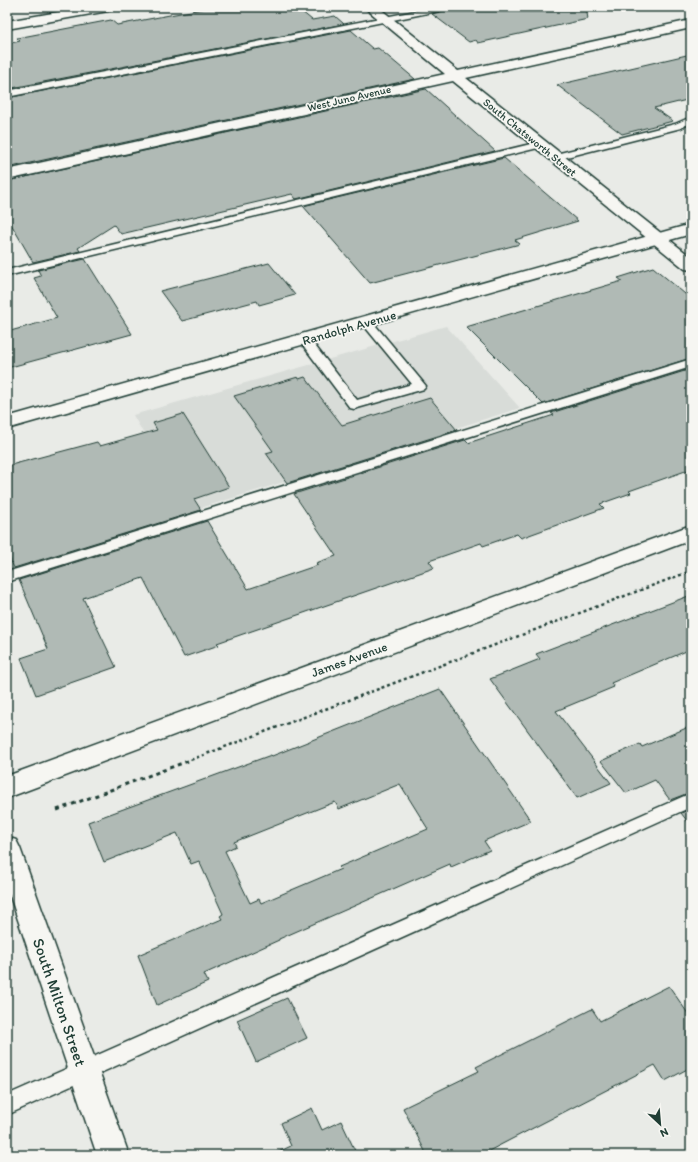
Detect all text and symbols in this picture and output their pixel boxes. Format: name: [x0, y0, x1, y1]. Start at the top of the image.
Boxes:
street label: West Juno Avenue: [306, 83, 392, 114]
street label: South Chatsworth Street: [480, 96, 579, 179]
street label: Randolph Avenue: [300, 307, 398, 348]
street label: James Avenue: [309, 639, 389, 680]
street label: South Milton Street: [29, 936, 90, 1069]
north arrow: [640, 1104, 680, 1144]
text: N: [658, 1125, 670, 1140]

